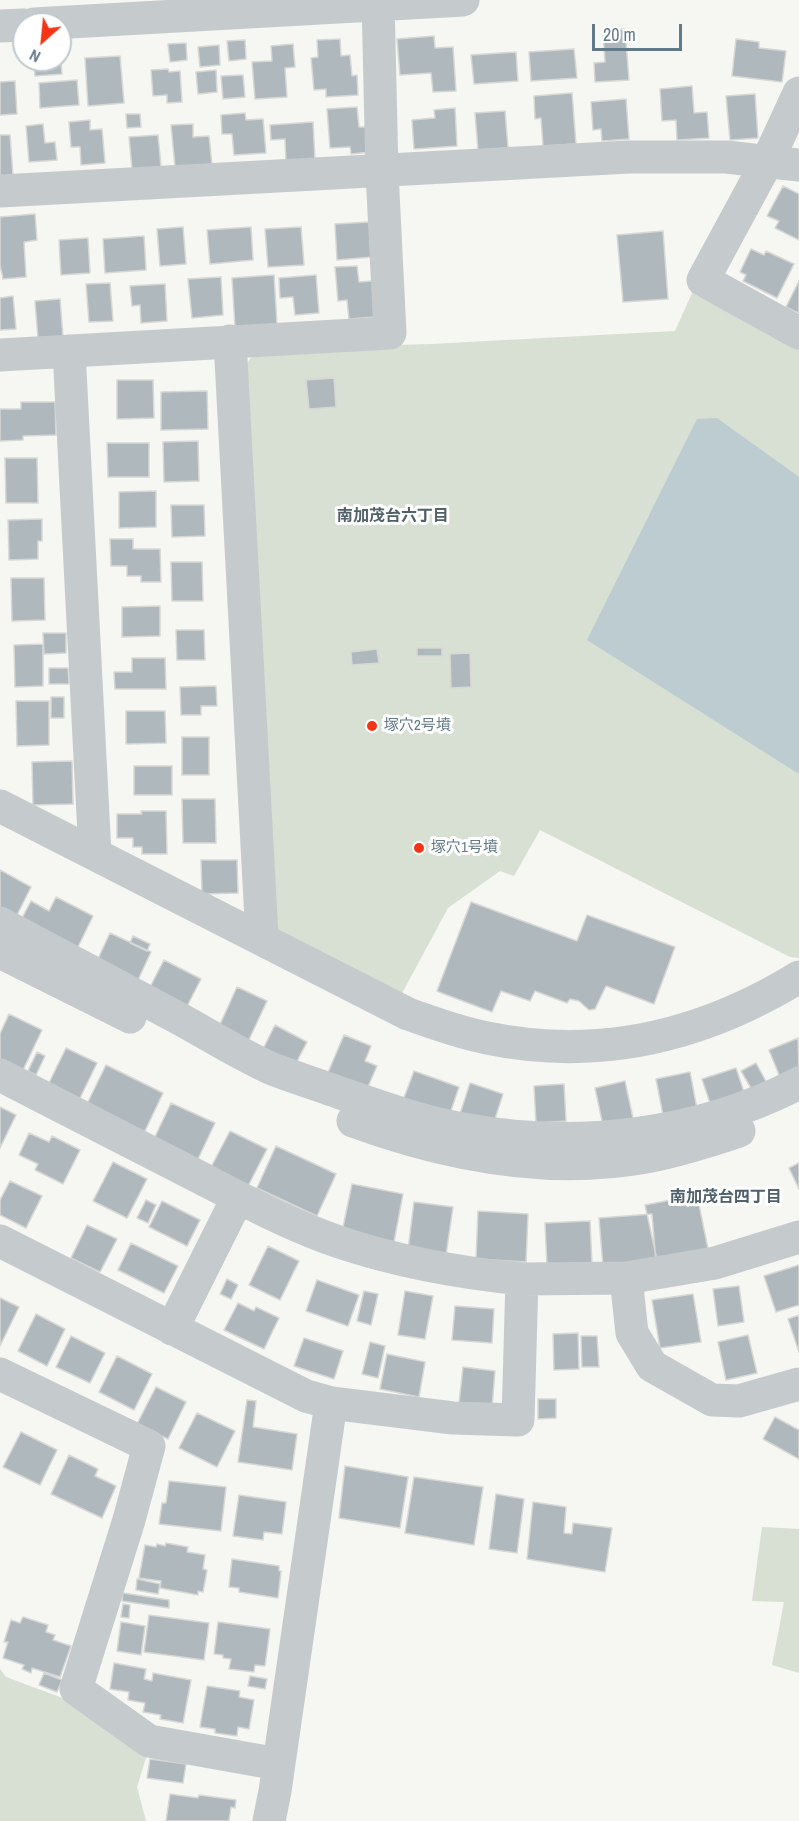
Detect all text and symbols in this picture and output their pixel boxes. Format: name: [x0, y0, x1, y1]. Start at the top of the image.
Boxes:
north arrow: [12, 12, 72, 72]
scale bar: [595, 12, 685, 50]
text: 20 m: [603, 22, 636, 47]
text: N: [26, 44, 44, 68]
district label: 南加茂台六丁目: [337, 507, 449, 527]
place label: 塚穴2号墳: [384, 717, 451, 735]
marker: 塚穴2号墳: [365, 719, 379, 733]
place label: 塚穴1号墳: [431, 839, 498, 857]
marker: 塚穴1号墳: [412, 841, 426, 855]
district label: 南加茂台四丁目: [670, 1188, 782, 1208]

